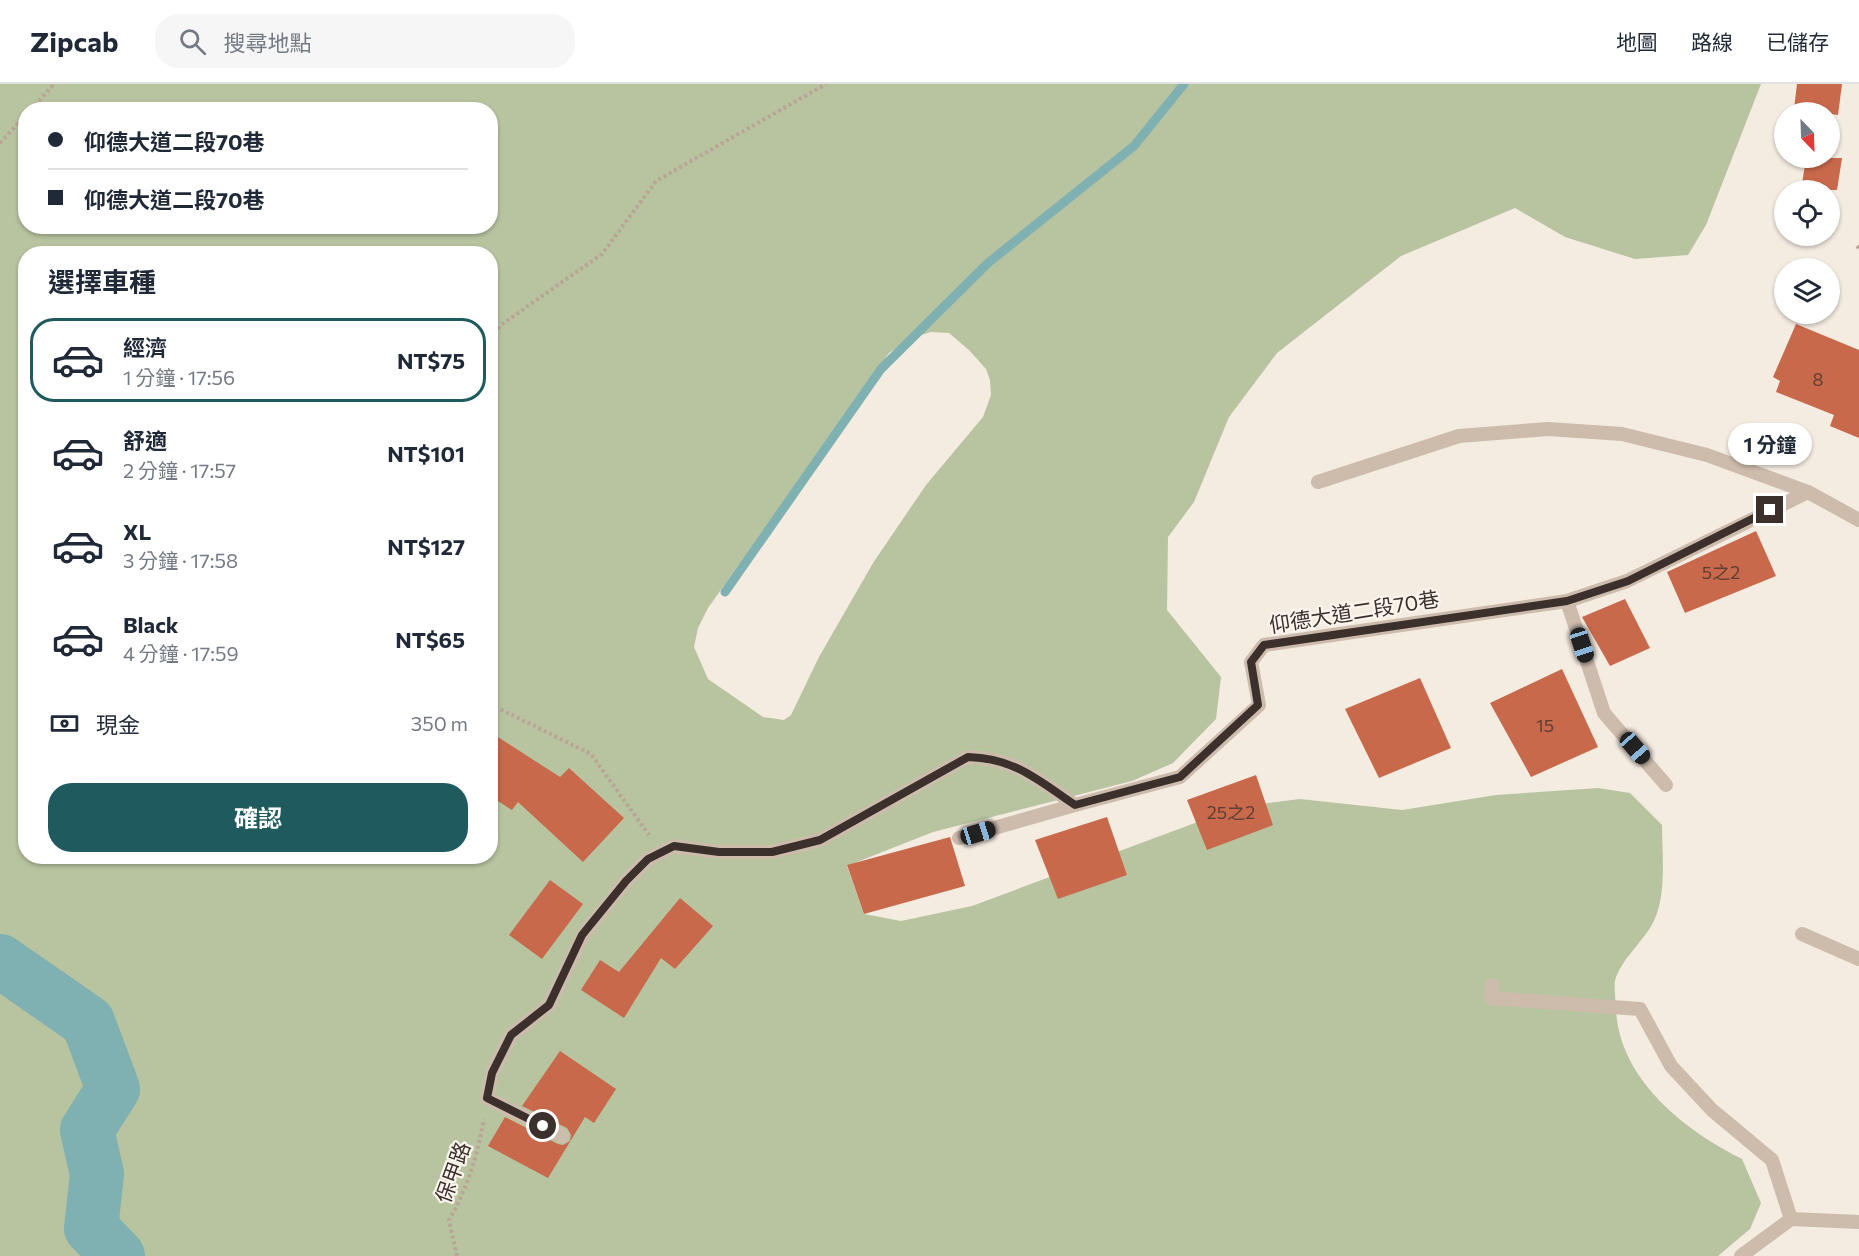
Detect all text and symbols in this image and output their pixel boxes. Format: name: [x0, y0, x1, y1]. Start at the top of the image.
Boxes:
search box: [155, 14, 575, 68]
text: Zipcab: [30, 24, 119, 58]
icon: search: [176, 25, 209, 58]
text: 搜尋地點: [224, 29, 312, 56]
text: 地圖: [1616, 29, 1658, 54]
text: 路線: [1691, 29, 1733, 54]
text: 已儲存: [1766, 29, 1829, 54]
north arrow: [1774, 102, 1840, 168]
map controls: [1774, 102, 1840, 324]
text: 仰德大道二段70巷: [84, 128, 265, 155]
button: locate: [1774, 180, 1840, 246]
text: 仰德大道二段70巷: [84, 186, 265, 213]
button: layers: [1774, 258, 1840, 324]
text: 選擇車種: [48, 265, 156, 298]
icon: car: [51, 333, 105, 387]
text: 經濟: [123, 334, 167, 361]
text: NT$75: [397, 347, 465, 374]
text: 1 分鐘 · 17:56: [123, 365, 235, 389]
house number: 8: [1813, 368, 1824, 390]
callout: 1 分鐘: [1728, 423, 1812, 465]
icon: car: [51, 426, 105, 480]
text: 舒適: [123, 427, 167, 454]
text: 1 分鐘: [1744, 432, 1796, 456]
text: NT$101: [387, 440, 465, 467]
text: 2 分鐘 · 17:57: [123, 458, 236, 482]
route end: [1756, 496, 1783, 523]
text: XL: [123, 518, 151, 545]
icon: car: [51, 519, 105, 573]
text: NT$127: [387, 533, 465, 560]
text: 3 分鐘 · 17:58: [123, 548, 238, 572]
house number: 5之2: [1702, 561, 1740, 583]
street label: 仰德大道二段70巷: [1267, 585, 1441, 637]
text: Black: [123, 611, 178, 638]
icon: car: [51, 612, 105, 666]
car: [1568, 625, 1596, 665]
text: NT$65: [395, 626, 465, 653]
text: 4 分鐘 · 17:59: [123, 641, 239, 665]
icon: cash: [48, 707, 81, 740]
text: 現金: [96, 711, 140, 738]
text: 350 m: [411, 711, 468, 735]
house number: 15: [1536, 714, 1554, 736]
car: [1616, 729, 1654, 767]
button: 確認: [48, 783, 468, 852]
house number: 25之2: [1207, 801, 1255, 823]
car: [958, 819, 998, 847]
route start: [529, 1112, 556, 1139]
street label: 保甲路: [429, 1138, 475, 1206]

